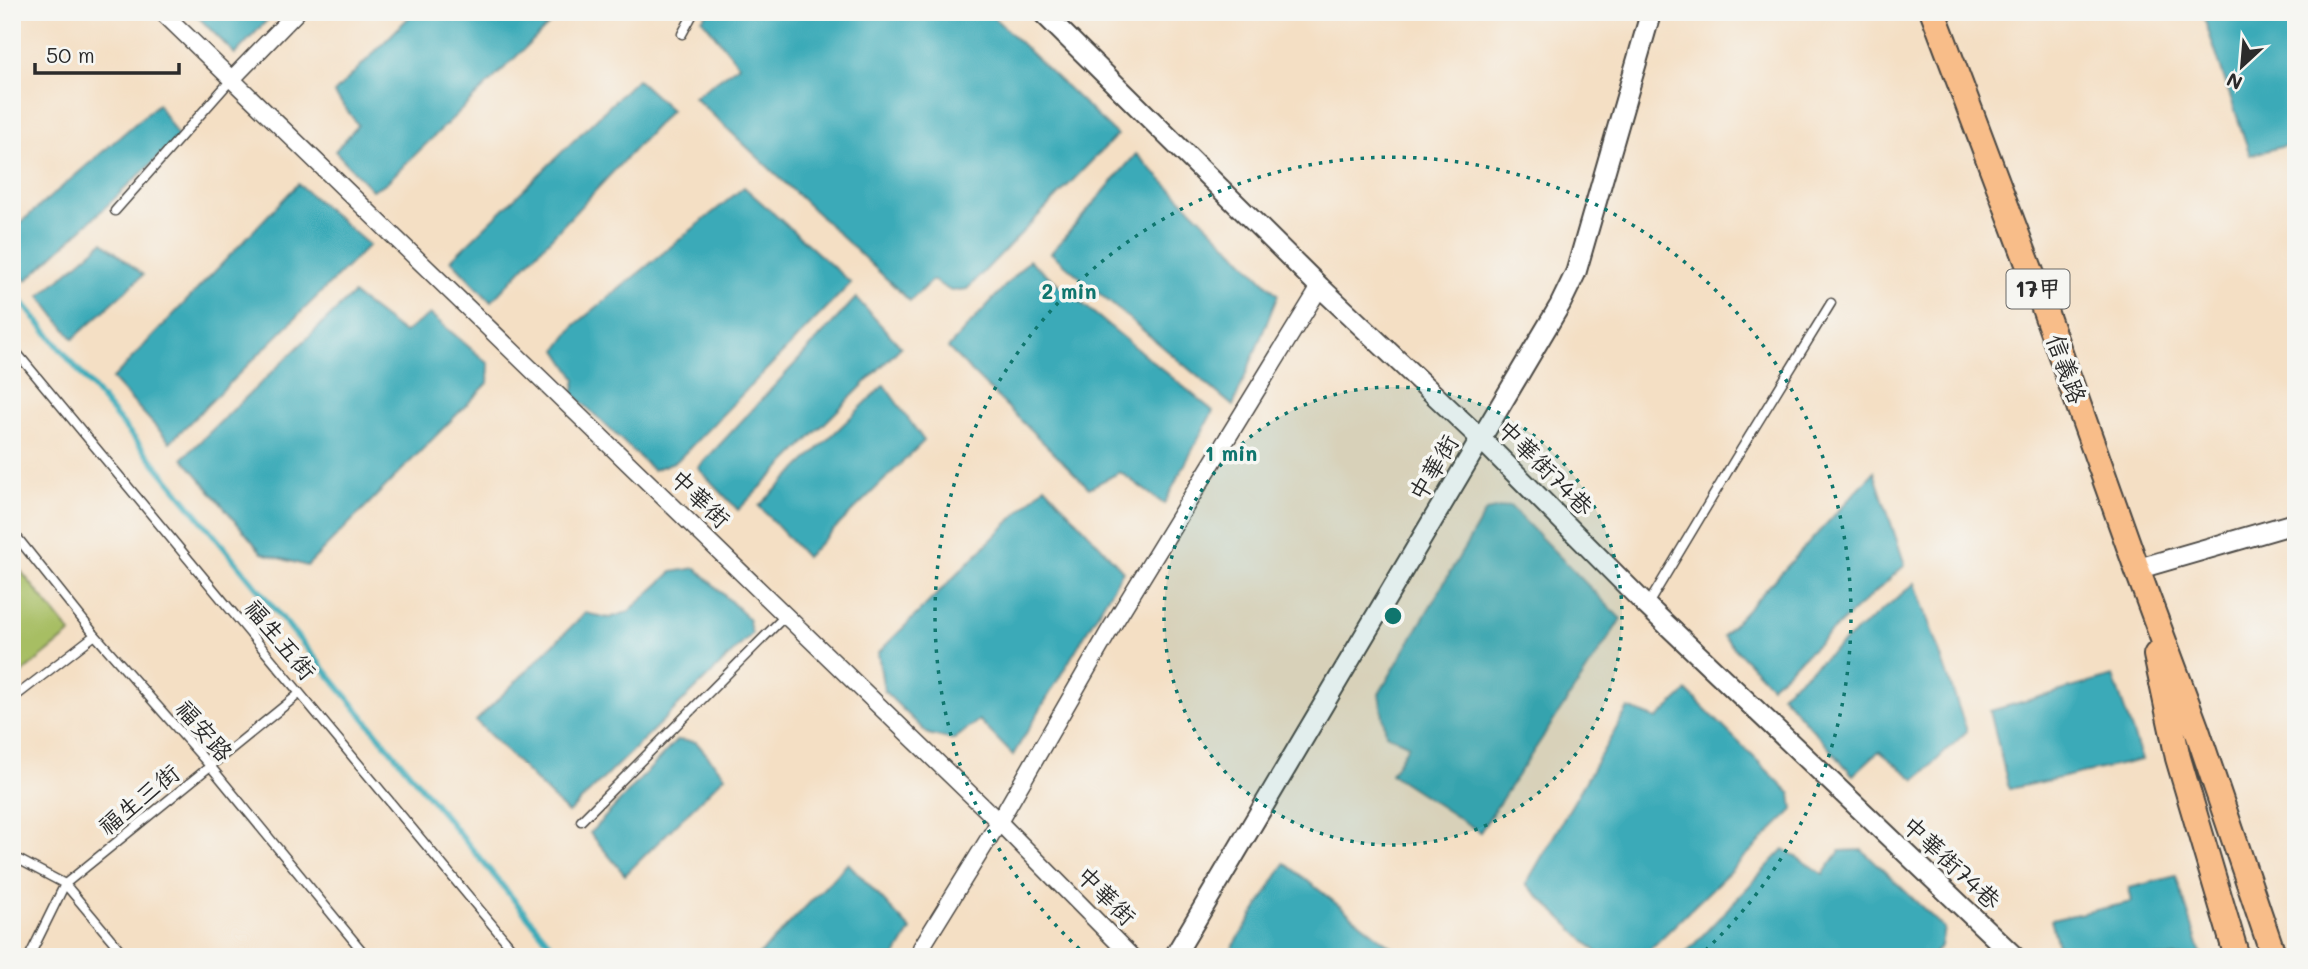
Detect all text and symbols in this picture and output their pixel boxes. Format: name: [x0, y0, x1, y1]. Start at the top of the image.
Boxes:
scale bar: [35, 32, 178, 76]
north arrow: [2206, 32, 2276, 102]
text: 50 m: [46, 41, 95, 68]
text: N: [2222, 67, 2246, 96]
road number: 17甲: [2007, 270, 2070, 308]
text: 2 min: [1041, 277, 1097, 304]
street label: 信義路: [2041, 329, 2094, 408]
street label: 中華街74巷: [1491, 412, 1601, 522]
street label: 中華街: [1401, 428, 1465, 506]
text: 1 min: [1205, 439, 1257, 466]
street label: 中華街: [664, 462, 738, 534]
street label: 福生五街: [238, 592, 324, 686]
centre of rings: [1381, 604, 1405, 628]
street label: 福安路: [170, 693, 240, 767]
street label: 福生三街: [91, 757, 185, 841]
street label: 中華街74巷: [1896, 808, 2008, 915]
street label: 中華街: [1071, 859, 1143, 931]

